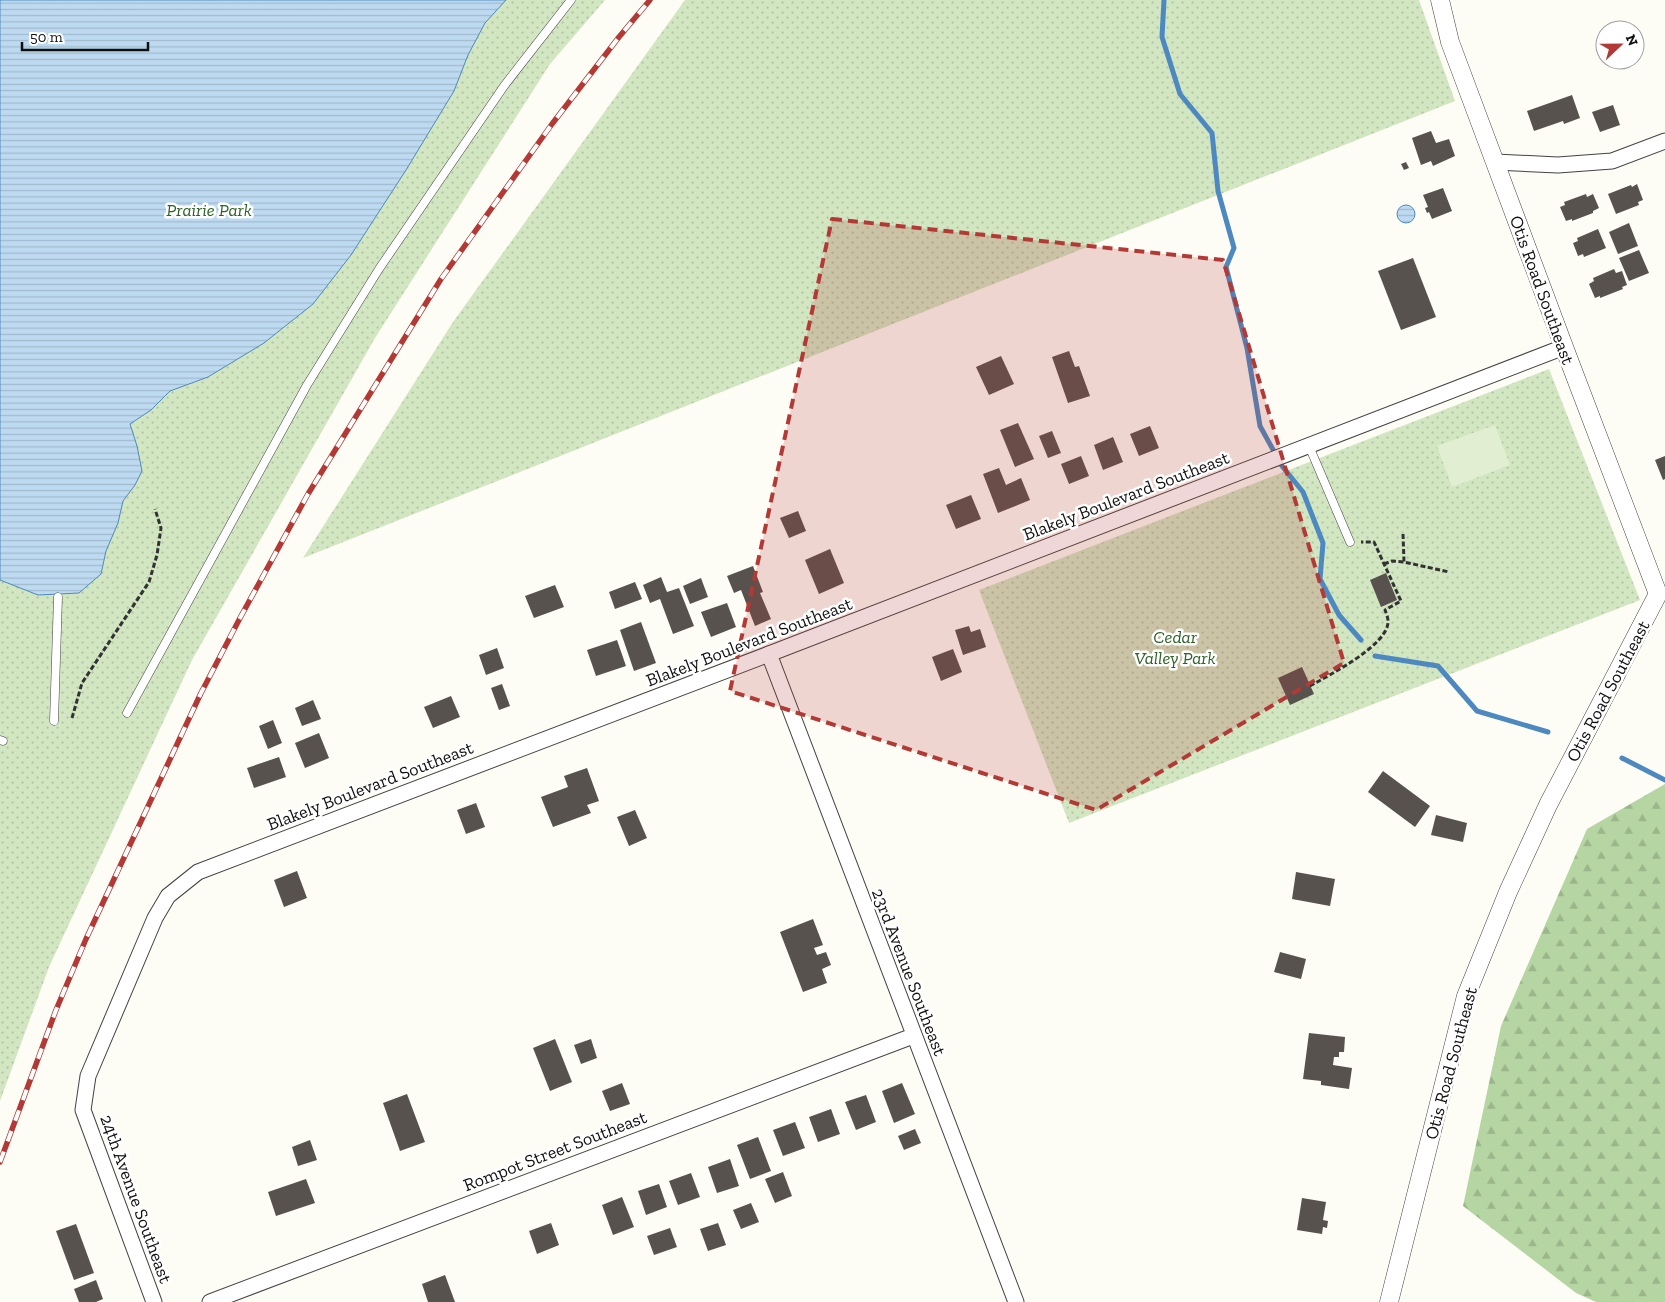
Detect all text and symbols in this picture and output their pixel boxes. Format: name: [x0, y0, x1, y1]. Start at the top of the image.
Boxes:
scale bar: [22, 20, 149, 52]
north arrow: [1595, 20, 1645, 70]
text: 50 m: [30, 28, 63, 46]
text: N: [1622, 32, 1642, 49]
park label: Prairie Park: [166, 199, 252, 221]
street label: Otis Road Southeast: [1505, 212, 1579, 368]
street label: Blakely Boulevard Southeast: [1020, 446, 1233, 546]
street label: Blakely Boulevard Southeast: [643, 592, 856, 692]
street label: Otis Road Southeast: [1561, 616, 1655, 765]
park label: Cedar Valley Park: [1134, 626, 1216, 669]
street label: Blakely Boulevard Southeast: [264, 736, 477, 836]
street label: 23rd Avenue Southeast: [867, 885, 951, 1059]
street label: Otis Road Southeast: [1420, 984, 1482, 1142]
street label: Rompot Street Southeast: [460, 1106, 650, 1196]
street label: 24th Avenue Southeast: [95, 1112, 177, 1287]

